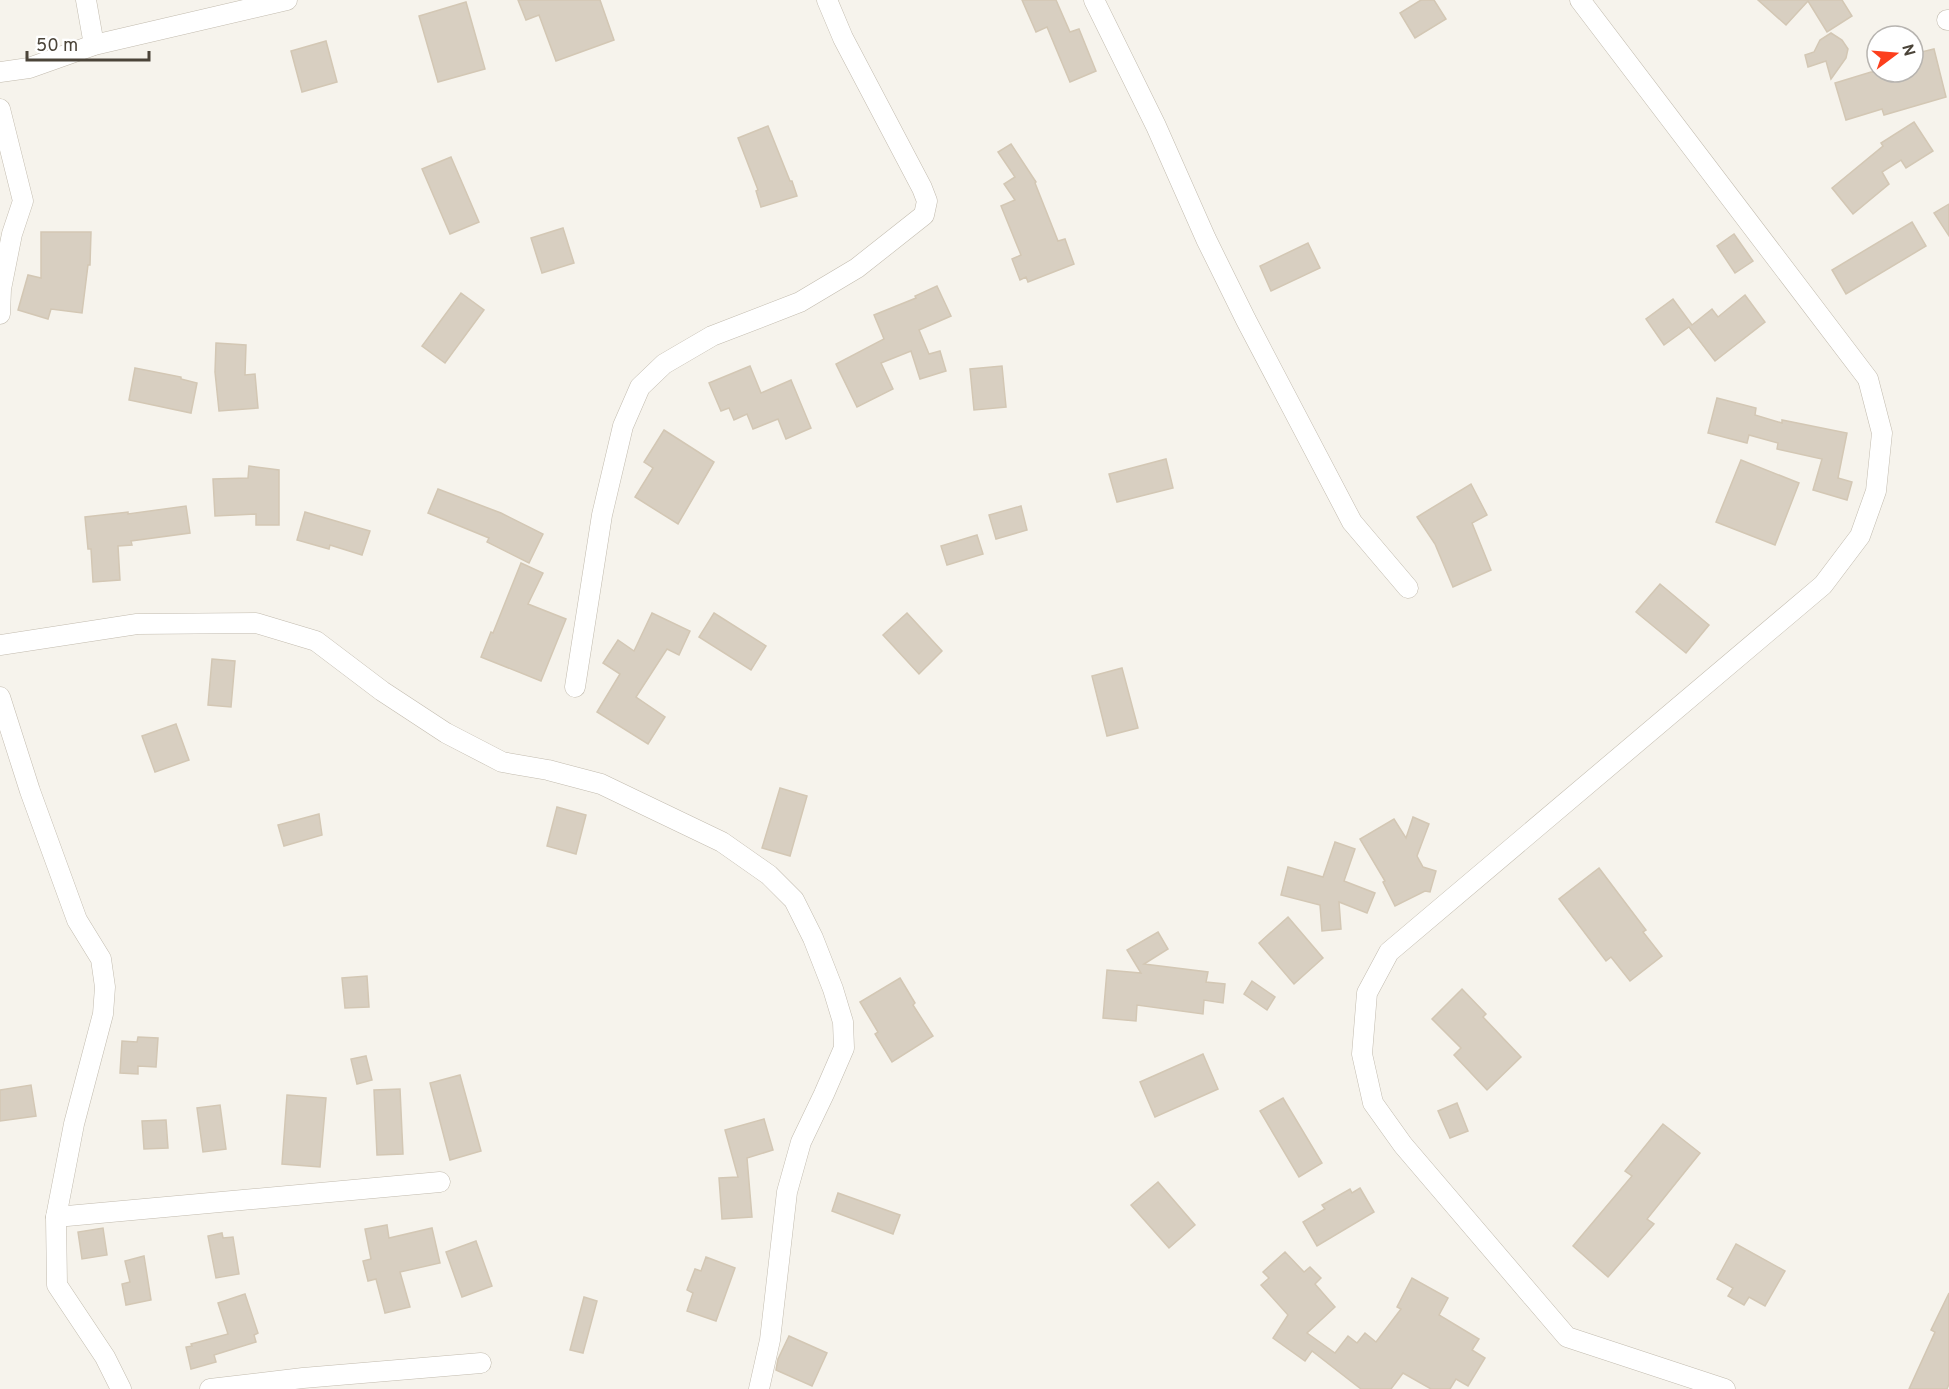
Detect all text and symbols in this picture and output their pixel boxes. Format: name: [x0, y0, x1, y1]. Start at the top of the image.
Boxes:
scale bar: [27, 24, 148, 62]
north arrow: [1865, 24, 1925, 84]
text: 50 m: [36, 35, 78, 58]
text: N: [1896, 42, 1919, 59]

